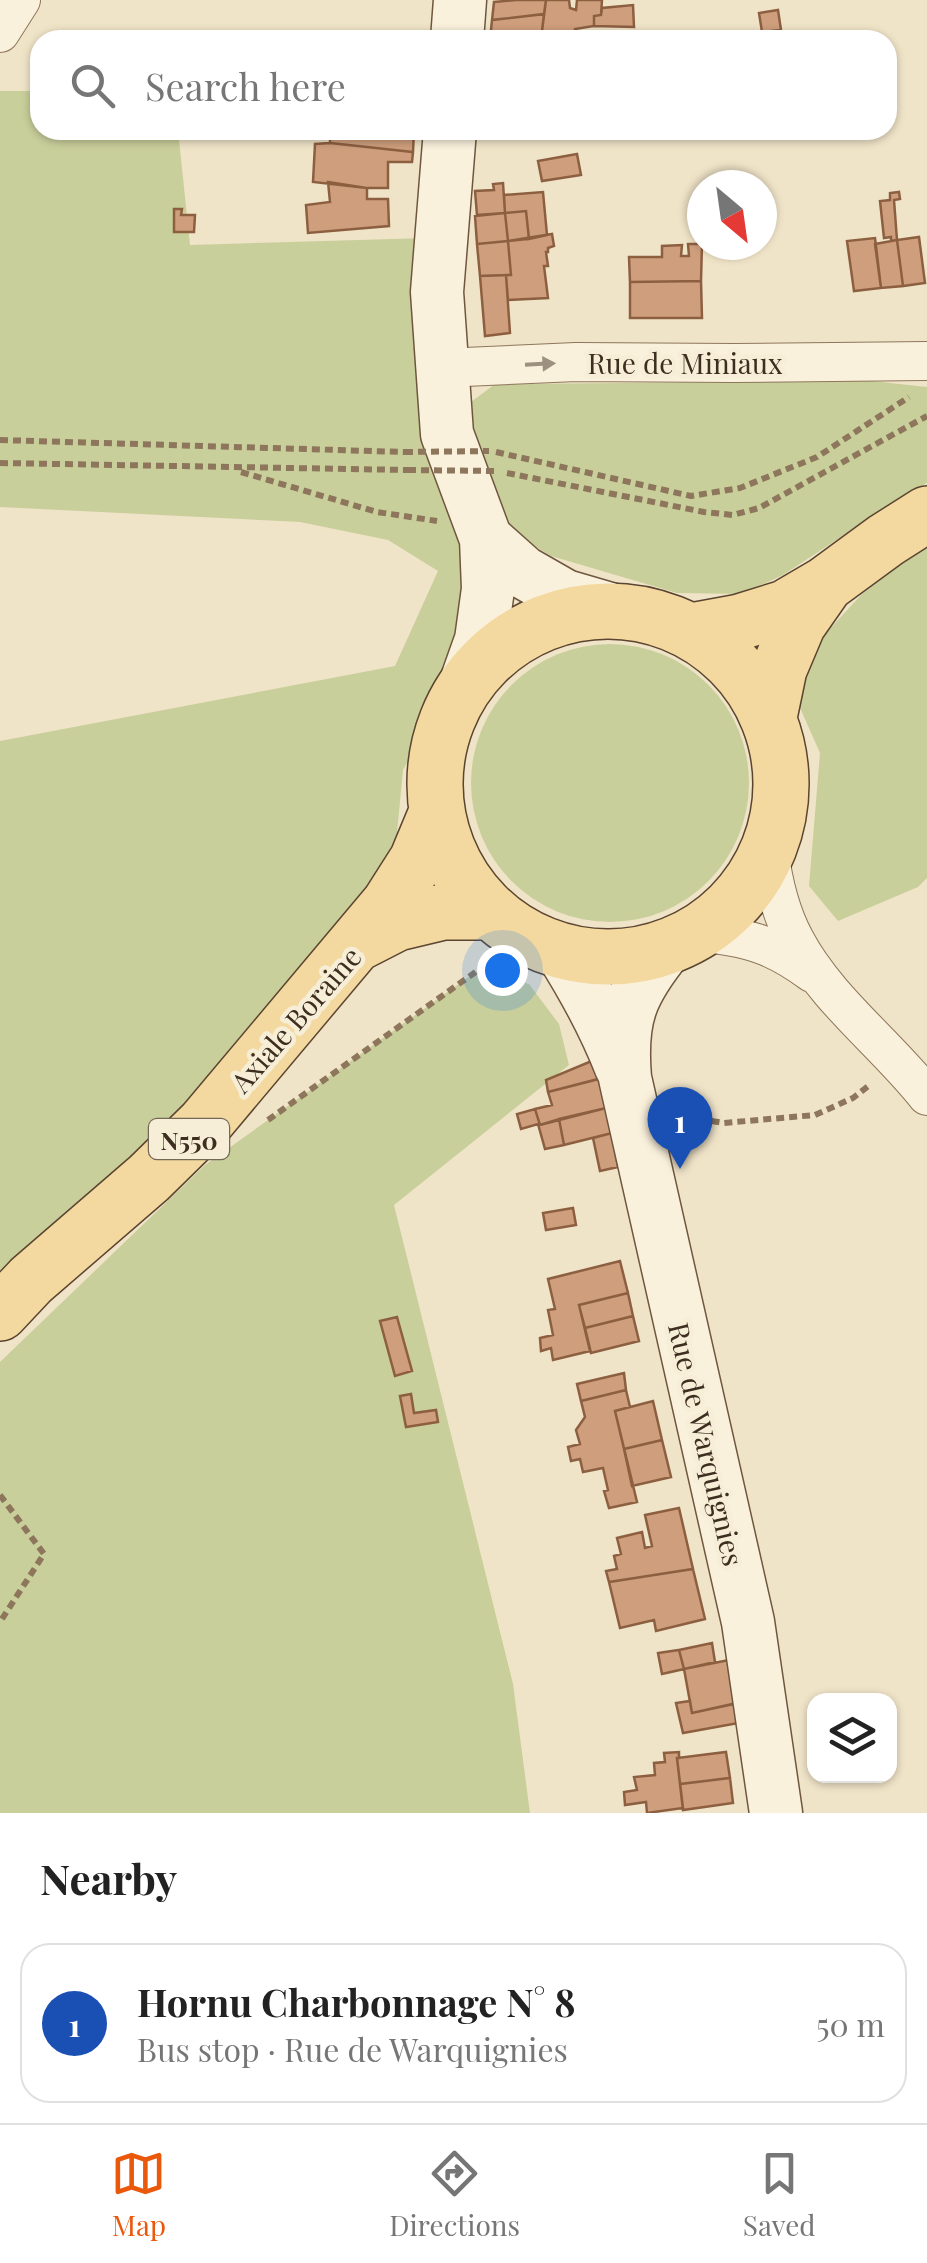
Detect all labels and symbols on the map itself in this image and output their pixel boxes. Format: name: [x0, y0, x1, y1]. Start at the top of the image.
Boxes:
north arrow: [687, 170, 777, 260]
street label: Rue de Miniaux: [587, 344, 783, 381]
one-way arrow: [524, 355, 556, 371]
street label: Axiale Boraine: [221, 938, 368, 1100]
your location: [477, 945, 528, 996]
pin: 1: [648, 1086, 712, 1169]
road number: N550: [149, 1119, 229, 1159]
street label: Rue de Warquignies: [661, 1319, 753, 1569]

